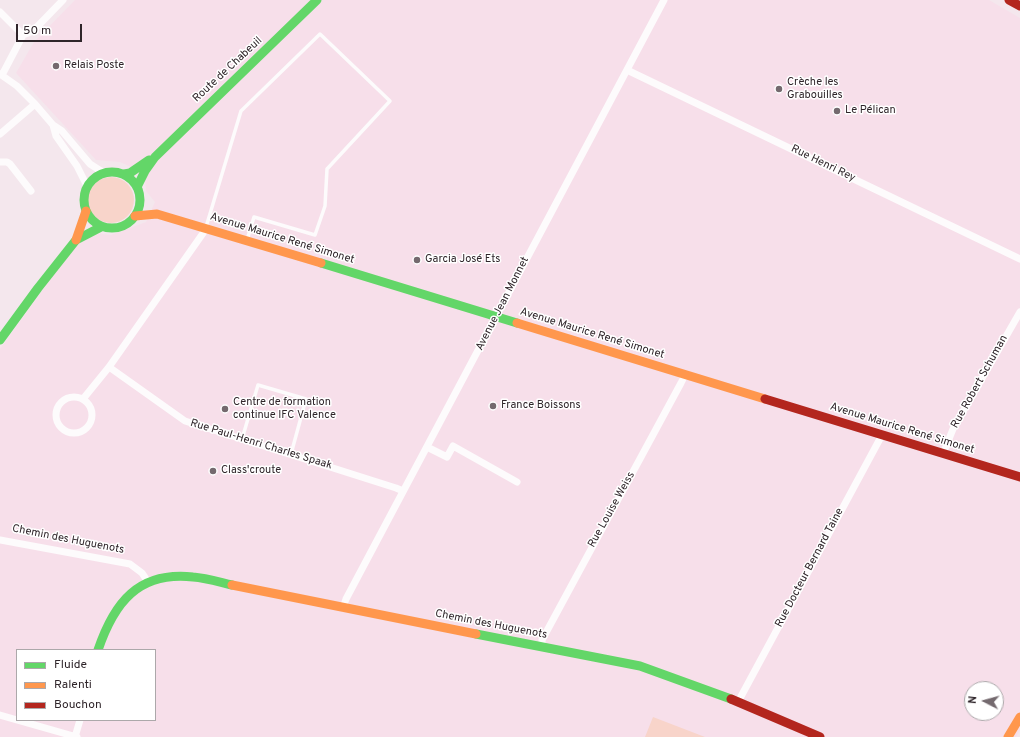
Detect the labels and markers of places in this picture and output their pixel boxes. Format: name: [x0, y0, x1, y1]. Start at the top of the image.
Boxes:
place label: Relais Poste: [64, 59, 124, 73]
marker: Relais Poste: [51, 61, 61, 71]
place label: Crèche les Grabouilles: [787, 76, 843, 102]
marker: Crèche les Grabouilles: [774, 84, 784, 94]
place label: Le Pélican: [845, 104, 896, 118]
marker: Le Pélican: [832, 106, 842, 116]
place label: Garcia José Ets: [425, 253, 501, 267]
marker: Garcia José Ets: [412, 255, 422, 265]
place label: Centre de formation continue IFC Valence: [233, 396, 336, 422]
place label: France Boissons: [501, 399, 581, 413]
marker: France Boissons: [488, 401, 498, 411]
marker: Centre de formation continue IFC Valence: [220, 404, 230, 414]
place label: Class'croute: [221, 464, 281, 478]
marker: Class'croute: [208, 466, 218, 476]

